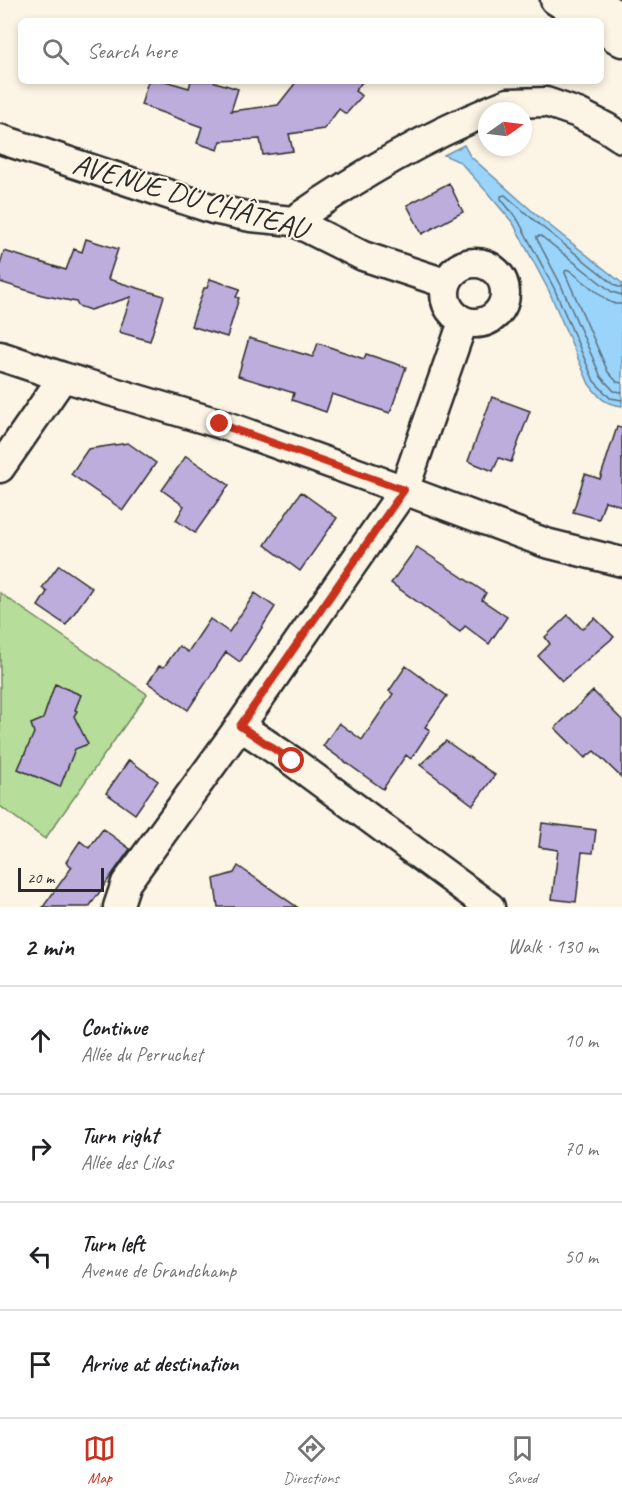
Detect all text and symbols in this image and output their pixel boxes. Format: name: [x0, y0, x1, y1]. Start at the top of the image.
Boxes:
search box: [18, 18, 604, 84]
icon: search: [39, 35, 72, 68]
text: Search here: [87, 37, 177, 65]
north arrow: [478, 102, 532, 156]
street label: AVENUE DU CHÂTEAU: [68, 144, 316, 249]
route end: [206, 410, 232, 436]
route start: [278, 747, 304, 773]
scale bar: [18, 865, 104, 892]
text: 20 m: [27, 868, 54, 888]
text: 2 min: [24, 930, 74, 963]
text: Walk · 130 m: [508, 934, 598, 959]
text: Continue: [81, 1014, 147, 1042]
icon: ahead: [24, 1024, 57, 1057]
text: 10 m: [564, 1028, 598, 1053]
text: Allée du Perruchet: [81, 1042, 203, 1067]
text: Turn right: [81, 1122, 158, 1150]
icon: right: [24, 1132, 57, 1165]
text: 70 m: [564, 1136, 598, 1161]
text: Allée des Lilas: [81, 1150, 173, 1175]
text: Turn left: [81, 1230, 145, 1258]
icon: left: [24, 1240, 57, 1273]
text: 50 m: [564, 1244, 598, 1269]
text: Avenue de Grandchamp: [81, 1258, 236, 1283]
icon: arrive: [24, 1348, 57, 1381]
text: Arrive at destination: [81, 1350, 238, 1378]
tab: Map: [83, 1432, 116, 1488]
tab: Directions: [283, 1432, 339, 1488]
tab: Saved: [506, 1432, 539, 1488]

